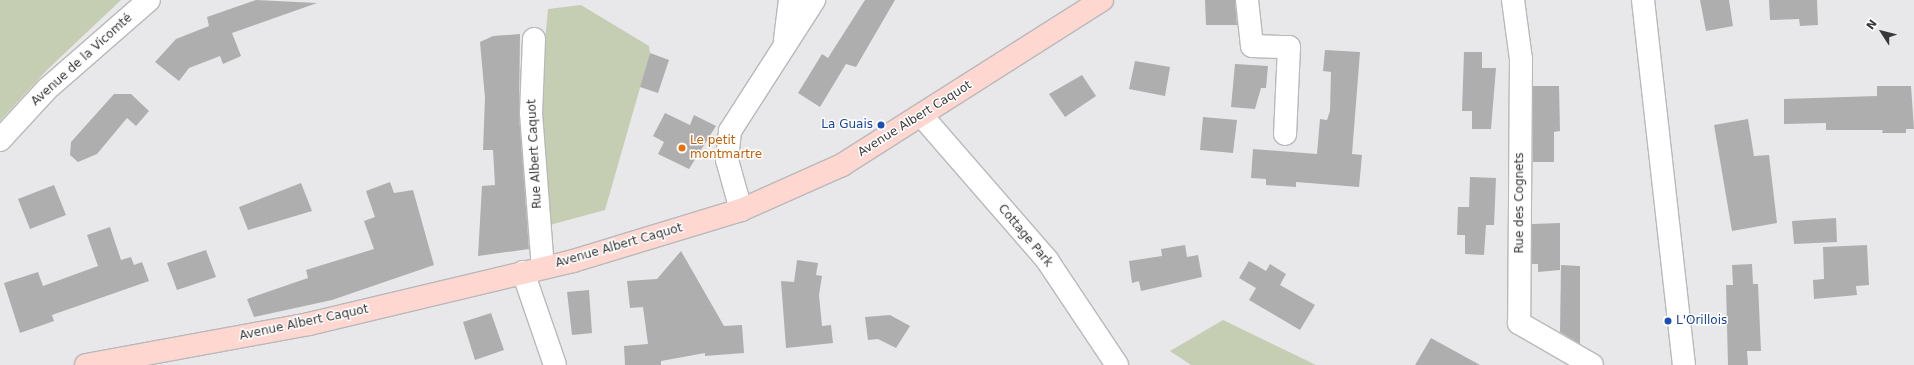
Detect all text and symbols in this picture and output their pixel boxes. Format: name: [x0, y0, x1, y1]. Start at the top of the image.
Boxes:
street label: Avenue de la Vicomté: [29, 11, 135, 109]
north arrow: [1862, 12, 1902, 52]
text: N: [1864, 17, 1880, 32]
street label: Avenue Albert Caquot: [855, 78, 975, 160]
street label: Rue Albert Caquot: [525, 99, 545, 209]
place label: La Guais: [821, 118, 873, 132]
marker: La Guais: [876, 120, 886, 130]
place label: Le petit montmartre: [690, 134, 762, 162]
marker: Le petit montmartre: [677, 143, 687, 153]
street label: Rue des Cognets: [1513, 153, 1527, 253]
street label: Cottage Park: [995, 202, 1055, 270]
street label: Avenue Albert Caquot: [554, 221, 684, 271]
street label: Avenue Albert Caquot: [238, 302, 370, 344]
place label: L'Orillois: [1676, 314, 1727, 328]
marker: L'Orillois: [1663, 316, 1673, 326]

